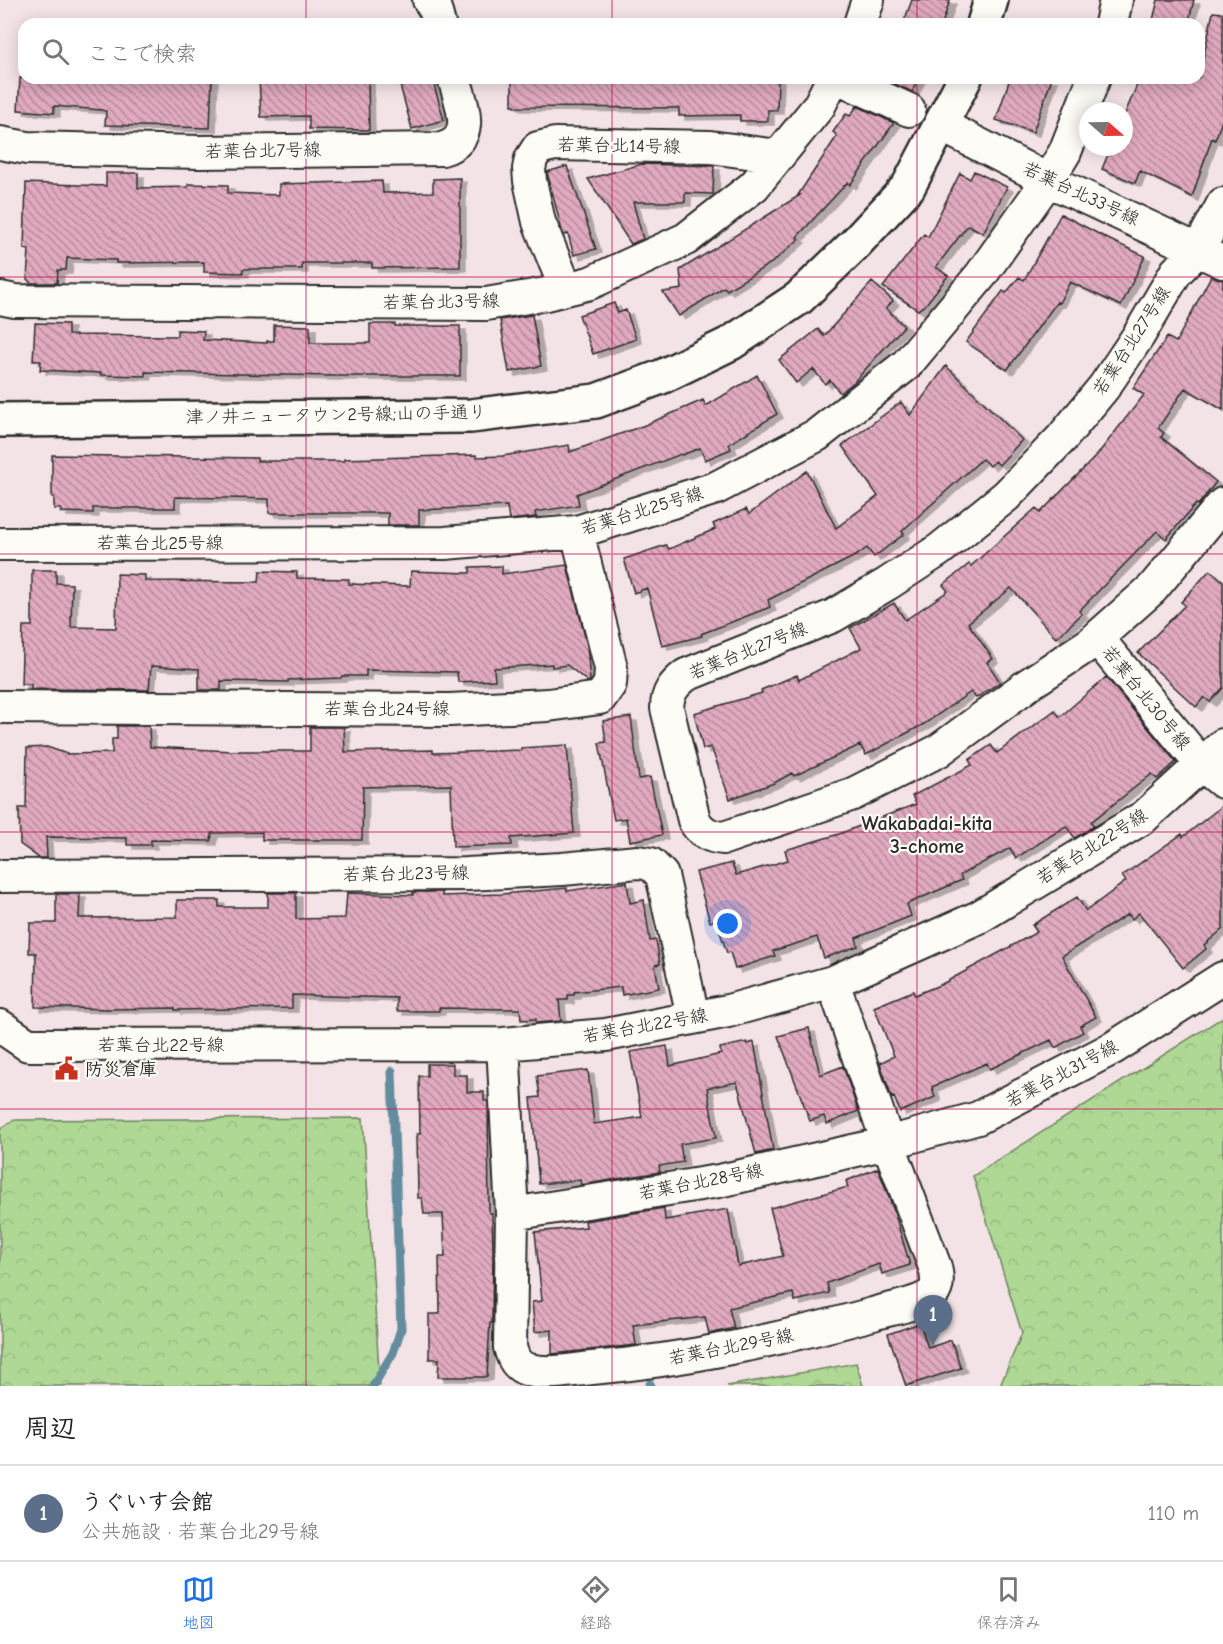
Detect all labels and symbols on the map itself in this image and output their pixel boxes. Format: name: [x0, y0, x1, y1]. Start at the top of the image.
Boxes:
north arrow: [1079, 102, 1133, 156]
street label: 若葉台北14号線: [557, 134, 681, 158]
street label: 若葉台北7号線: [205, 139, 321, 163]
street label: 若葉台北33号線: [1019, 158, 1143, 230]
street label: 若葉台北27号線: [1089, 282, 1175, 400]
street label: 若葉台北3号線: [382, 290, 500, 314]
street label: 津ノ井ニュータウン2号線;山の手通り: [186, 402, 486, 428]
street label: 若葉台北25号線: [578, 482, 706, 540]
street label: 若葉台北25号線: [96, 533, 224, 554]
street label: 若葉台北27号線: [686, 618, 810, 684]
street label: 若葉台北30号線: [1098, 642, 1194, 754]
street label: 若葉台北24号線: [324, 699, 450, 720]
street label: 若葉台北22号線: [1033, 804, 1151, 890]
district label: Wakabadai-kita 3-chome: [862, 812, 992, 858]
street label: 若葉台北23号線: [343, 862, 469, 886]
your location: [713, 909, 742, 938]
street label: 若葉台北22号線: [581, 1005, 709, 1047]
street label: 若葉台北22号線: [98, 1035, 224, 1056]
street label: 若葉台北31号線: [1002, 1036, 1122, 1112]
public building icon: 防災倉庫: [54, 1056, 80, 1082]
place label: 防災倉庫: [85, 1059, 157, 1080]
street label: 若葉台北28号線: [637, 1160, 765, 1204]
pin: 1: [914, 1296, 952, 1345]
street label: 若葉台北29号線: [667, 1325, 795, 1369]

